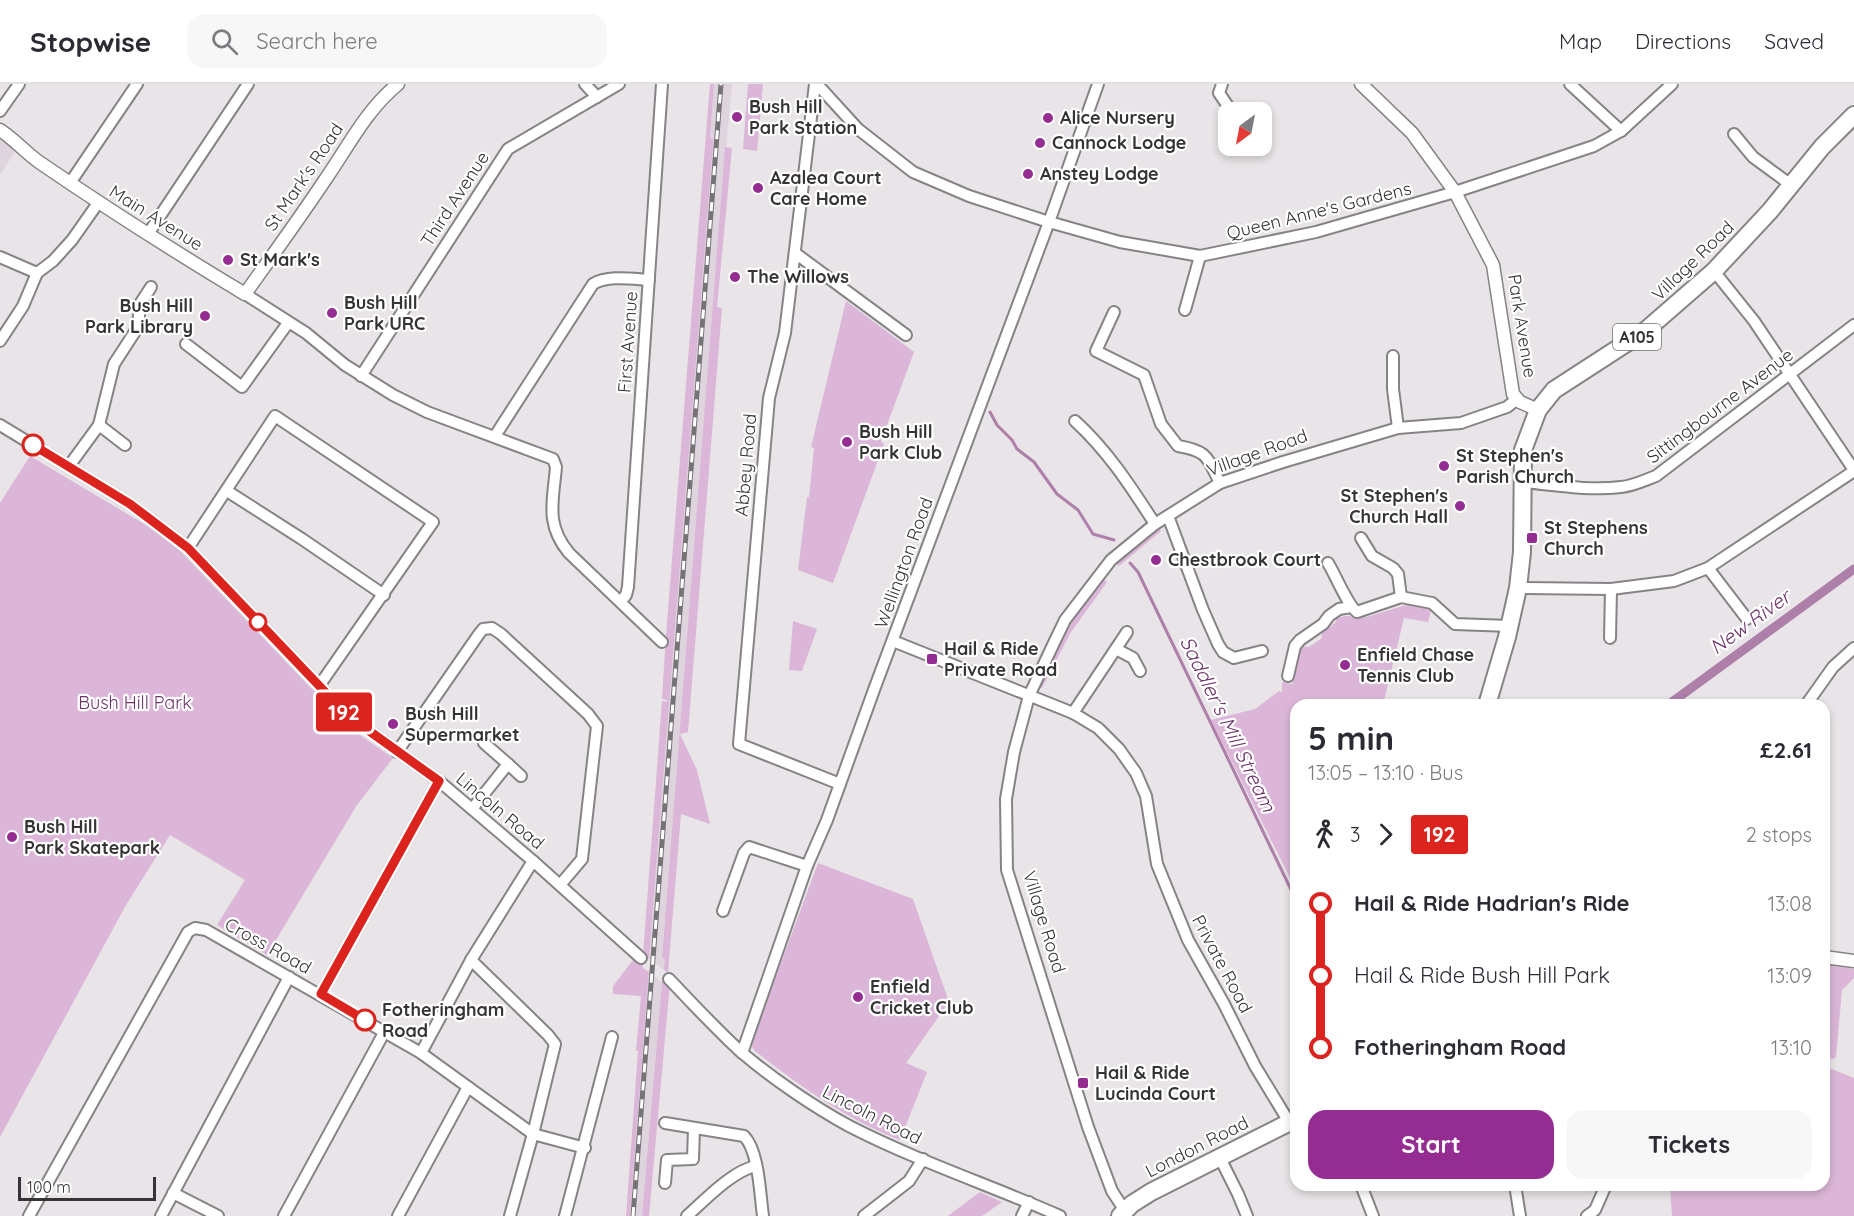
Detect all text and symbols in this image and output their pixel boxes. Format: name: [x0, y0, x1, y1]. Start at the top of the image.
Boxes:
search box: [187, 14, 607, 68]
text: Stopwise: [30, 24, 151, 59]
icon: search: [208, 25, 241, 58]
text: Search here: [256, 27, 378, 55]
text: Map: [1559, 28, 1602, 54]
text: Directions: [1635, 28, 1731, 54]
text: Saved: [1764, 28, 1824, 54]
place label: Bush Hill Park Station: [749, 95, 857, 139]
north arrow: [1218, 102, 1272, 156]
map controls: [1218, 102, 1272, 156]
place label: Alice Nursery: [1060, 106, 1175, 129]
marker: Bush Hill Park Station: [730, 110, 744, 124]
marker: Alice Nursery: [1041, 111, 1055, 125]
street label: St Mark's Road: [259, 118, 348, 235]
place label: Cannock Lodge: [1052, 131, 1186, 154]
marker: Cannock Lodge: [1033, 136, 1047, 150]
street label: Third Avenue: [415, 147, 494, 251]
place label: Anstey Lodge: [1040, 162, 1159, 185]
place label: Azalea Court Care Home: [770, 166, 882, 210]
marker: Anstey Lodge: [1021, 167, 1035, 181]
street label: Queen Anne's Gardens: [1224, 176, 1414, 245]
street label: Main Avenue: [105, 180, 208, 256]
marker: Azalea Court Care Home: [751, 181, 765, 195]
street label: Village Road: [1647, 216, 1739, 306]
place label: St Mark's: [240, 248, 320, 271]
marker: St Mark's: [221, 253, 235, 267]
place label: The Willows: [747, 265, 849, 288]
marker: The Willows: [728, 270, 742, 284]
street label: Park Avenue: [1503, 272, 1542, 379]
street label: First Avenue: [612, 290, 643, 394]
place label: Bush Hill Park URC: [344, 291, 425, 335]
place label: Bush Hill Park Library: [85, 294, 193, 338]
marker: Bush Hill Park URC: [325, 306, 339, 320]
marker: Bush Hill Park Library: [198, 309, 212, 323]
road number: A105: [1613, 324, 1661, 350]
street label: Sittingbourne Avenue: [1642, 343, 1798, 468]
street label: Abbey Road: [730, 412, 761, 517]
place label: Bush Hill Park Club: [859, 420, 942, 464]
street label: Village Road: [1203, 424, 1310, 481]
unlabelled marker: [22, 434, 44, 456]
marker: Bush Hill Park Club: [840, 435, 854, 449]
place label: St Stephen's Parish Church: [1456, 444, 1574, 488]
marker: St Stephen's Parish Church: [1437, 459, 1451, 473]
place label: St Stephen's Church Hall: [1341, 484, 1448, 528]
street label: Wellington Road: [869, 494, 938, 632]
marker: St Stephen's Church Hall: [1453, 499, 1467, 513]
place label: St Stephens Church: [1544, 516, 1648, 560]
marker: St Stephens Church: [1525, 531, 1539, 545]
place label: Chestbrook Court: [1168, 548, 1321, 571]
marker: Chestbrook Court: [1149, 553, 1163, 567]
water label: New River: [1705, 583, 1797, 659]
unlabelled marker: [249, 613, 267, 631]
water label: Saddler's Mill Stream: [1175, 632, 1282, 816]
place label: Hail & Ride Private Road: [944, 637, 1057, 681]
place label: Enfield Chase Tennis Club: [1357, 643, 1474, 687]
marker: Hail & Ride Private Road: [925, 652, 939, 666]
marker: Enfield Chase Tennis Club: [1338, 658, 1352, 672]
park label: Bush Hill Park: [78, 691, 192, 714]
line badge: 192: [310, 692, 379, 732]
text: 192: [328, 699, 360, 725]
place label: Bush Hill Supermarket: [405, 702, 520, 746]
marker: Bush Hill Supermarket: [386, 717, 400, 731]
text: 5 min: [1308, 717, 1394, 758]
text: £2.61: [1760, 736, 1812, 764]
text: 13:05 – 13:10 · Bus: [1308, 760, 1463, 785]
street label: Lincoln Road: [452, 767, 549, 854]
place label: Bush Hill Park Skatepark: [24, 815, 160, 859]
icon: walk: [1308, 818, 1341, 851]
icon: forward: [1369, 818, 1402, 851]
text: 192: [1423, 821, 1456, 847]
text: 3: [1350, 822, 1360, 847]
text: 2 stops: [1746, 822, 1812, 847]
marker: Bush Hill Park Skatepark: [5, 830, 19, 844]
street label: Village Road: [1018, 868, 1071, 976]
text: Hail & Ride Hadrian's Ride: [1354, 889, 1630, 917]
text: 13:08: [1768, 891, 1812, 916]
street label: Private Road: [1187, 911, 1258, 1017]
street label: Cross Road: [221, 912, 316, 979]
text: Hail & Ride Bush Hill Park: [1354, 961, 1610, 989]
text: 13:09: [1767, 963, 1812, 988]
place label: Enfield Cricket Club: [870, 975, 974, 1019]
marker: Enfield Cricket Club: [851, 990, 865, 1004]
place label: Fotheringham Road: [382, 998, 504, 1042]
marker: Fotheringham Road: [354, 1009, 376, 1031]
text: Fotheringham Road: [1354, 1033, 1566, 1061]
text: 13:10: [1771, 1035, 1812, 1060]
place label: Hail & Ride Lucinda Court: [1095, 1061, 1216, 1105]
marker: Hail & Ride Lucinda Court: [1076, 1076, 1090, 1090]
street label: Lincoln Road: [819, 1080, 926, 1149]
button: Start: [1308, 1110, 1554, 1179]
button: Tickets: [1566, 1110, 1812, 1179]
street label: London Road: [1141, 1111, 1252, 1182]
scale bar: [18, 1174, 156, 1202]
text: 100 m: [27, 1177, 71, 1197]

